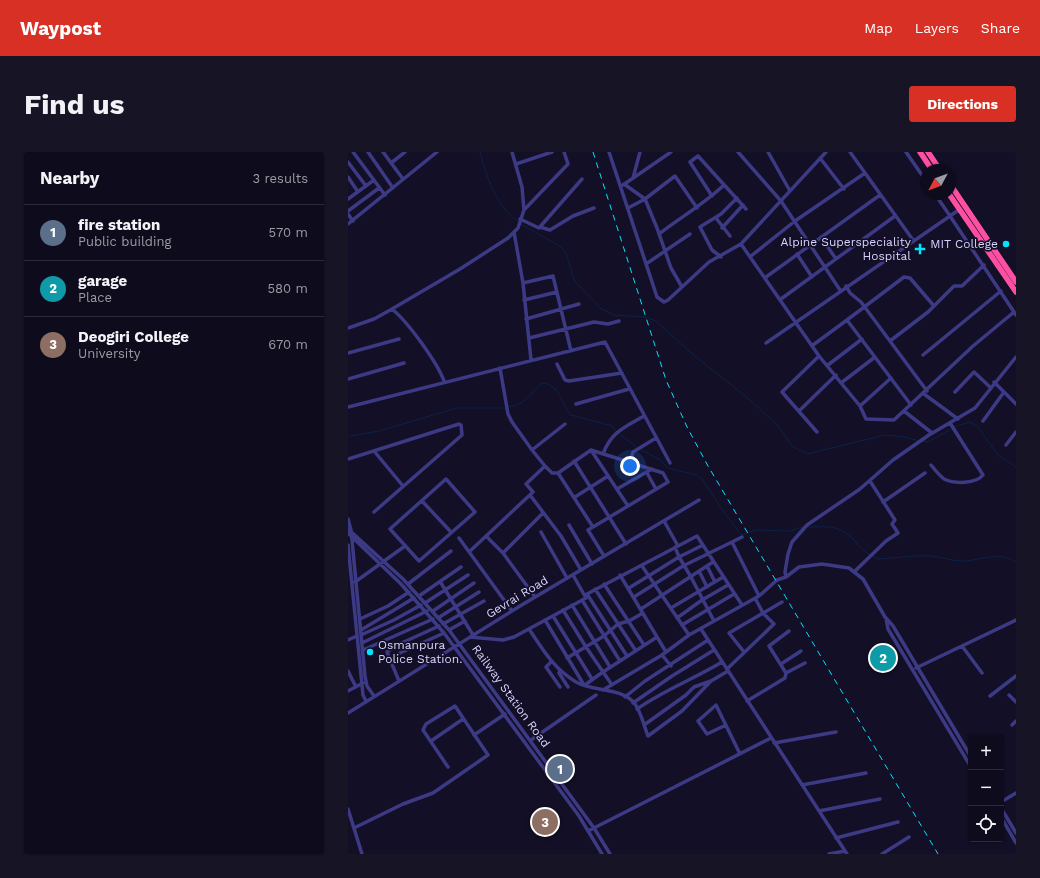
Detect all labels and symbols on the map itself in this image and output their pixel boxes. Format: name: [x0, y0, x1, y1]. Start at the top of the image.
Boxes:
north arrow: [920, 164, 956, 200]
place label: Alpine Superspeciality Hospital: [781, 235, 912, 263]
place label: MIT College: [930, 237, 998, 251]
marker: MIT College: [1001, 239, 1011, 249]
marker: Alpine Superspeciality Hospital: [914, 243, 926, 255]
your location: [620, 456, 640, 476]
street label: Gevrai Road: [483, 573, 551, 621]
place label: Osmanpura Police Station.: [378, 638, 462, 666]
street label: Railway Station Road: [469, 642, 553, 750]
pin: 2: [870, 643, 896, 673]
marker: Osmanpura Police Station.: [365, 647, 375, 657]
pin: 1: [547, 754, 573, 784]
pin: 3: [532, 807, 558, 837]

